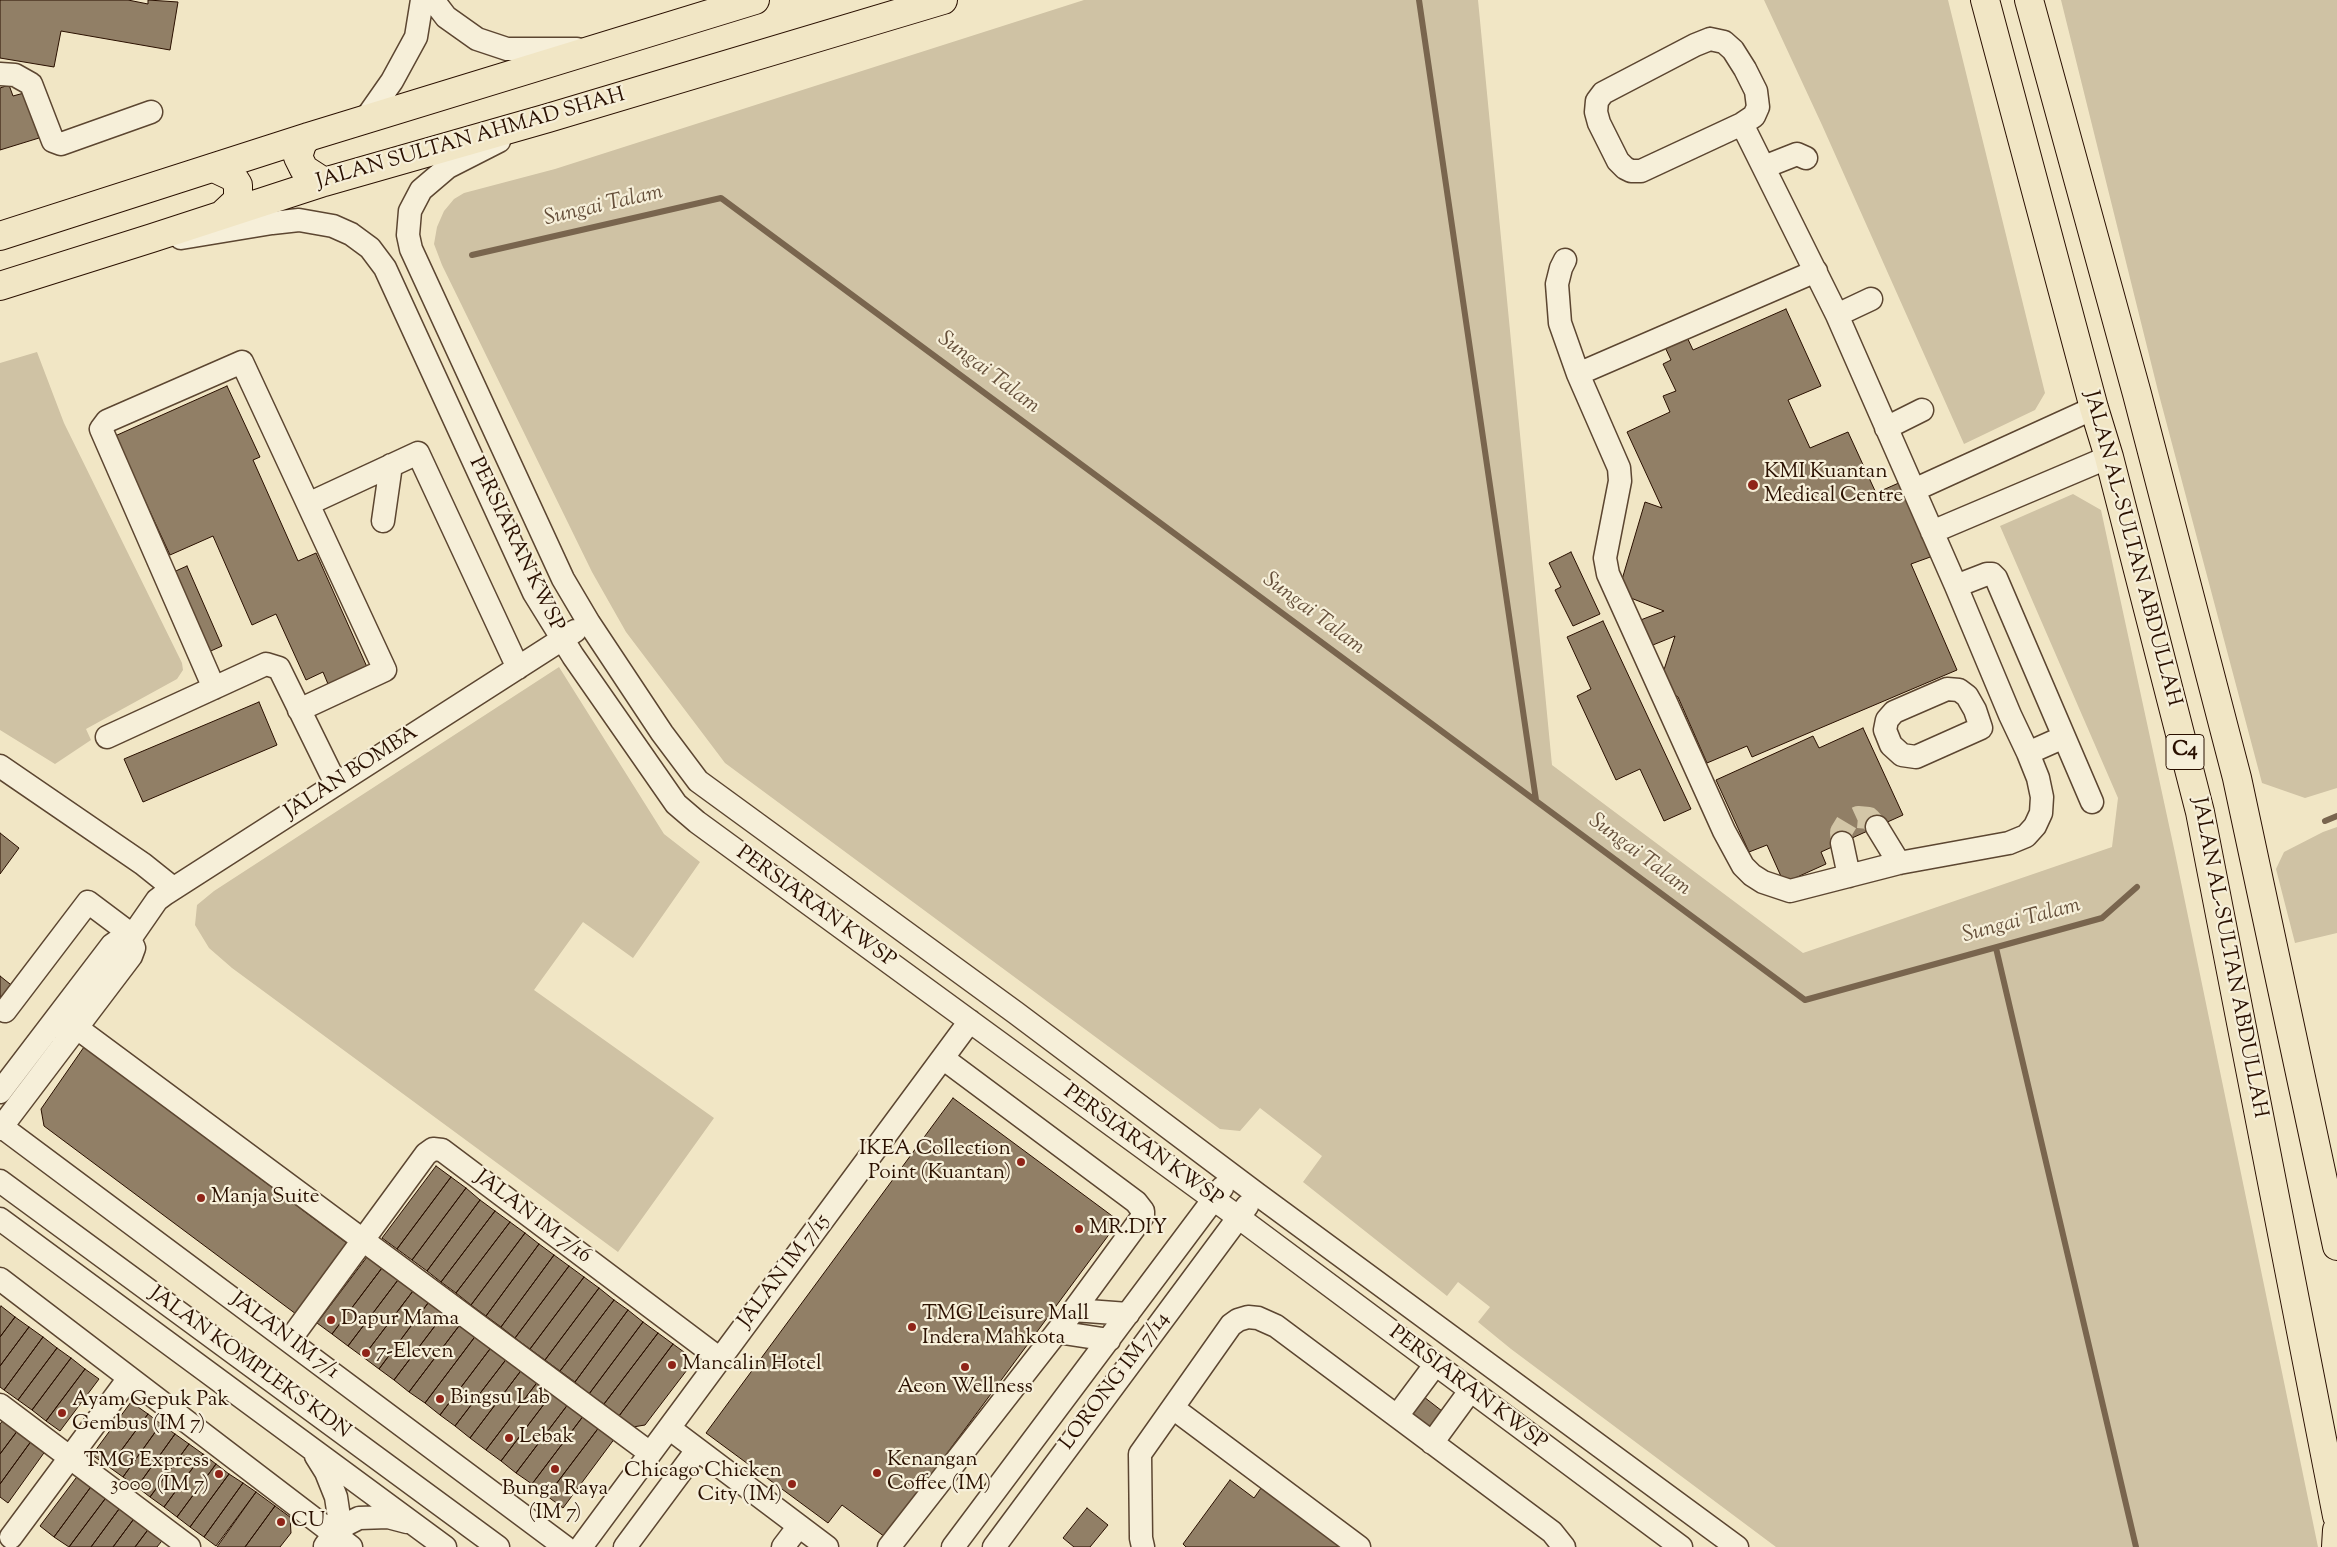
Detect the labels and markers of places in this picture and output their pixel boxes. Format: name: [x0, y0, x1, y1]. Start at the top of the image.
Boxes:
place label: KMI Kuantan Medical Centre: [1764, 460, 1903, 510]
marker: KMI Kuantan Medical Centre: [1746, 478, 1760, 492]
place label: IKEA Collection Point (Kuantan): [859, 1137, 1011, 1187]
marker: IKEA Collection Point (Kuantan): [1015, 1156, 1027, 1168]
place label: Manja Suite: [211, 1185, 319, 1211]
marker: Manja Suite: [195, 1192, 207, 1204]
place label: MR.DIY: [1089, 1216, 1167, 1242]
marker: MR.DIY: [1073, 1223, 1085, 1235]
place label: TMG Leisure Mall Indera Mahkota: [922, 1302, 1089, 1352]
place label: Dapur Mama: [341, 1307, 459, 1333]
marker: Dapur Mama: [325, 1314, 337, 1326]
marker: TMG Leisure Mall Indera Mahkota: [906, 1321, 918, 1333]
place label: 7-Eleven: [376, 1340, 454, 1366]
marker: 7-Eleven: [360, 1347, 372, 1359]
place label: Mancalin Hotel: [682, 1352, 822, 1378]
marker: Mancalin Hotel: [666, 1359, 678, 1371]
marker: Aeon Wellness: [959, 1361, 971, 1373]
place label: Aeon Wellness: [897, 1375, 1033, 1401]
place label: Bingsu Lab: [450, 1386, 550, 1412]
place label: Ayam Gepuk Pak Gembus (IM 7): [72, 1388, 229, 1438]
marker: Bingsu Lab: [434, 1393, 446, 1405]
marker: Ayam Gepuk Pak Gembus (IM 7): [56, 1407, 68, 1419]
place label: Lebak: [519, 1425, 574, 1451]
marker: Lebak: [503, 1432, 515, 1444]
place label: Kenangan Coffee (IM): [887, 1448, 991, 1498]
place label: TMG Express 3000 (IM 7): [84, 1449, 209, 1499]
place label: Chicago Chicken City (IM): [624, 1459, 782, 1509]
marker: Bunga Raya (IM 7): [549, 1463, 561, 1475]
marker: Kenangan Coffee (IM): [871, 1467, 883, 1479]
marker: TMG Express 3000 (IM 7): [213, 1468, 225, 1480]
place label: Bunga Raya (IM 7): [502, 1477, 608, 1527]
marker: Chicago Chicken City (IM): [786, 1478, 798, 1490]
place label: CU: [291, 1509, 325, 1535]
marker: CU: [275, 1516, 287, 1528]

